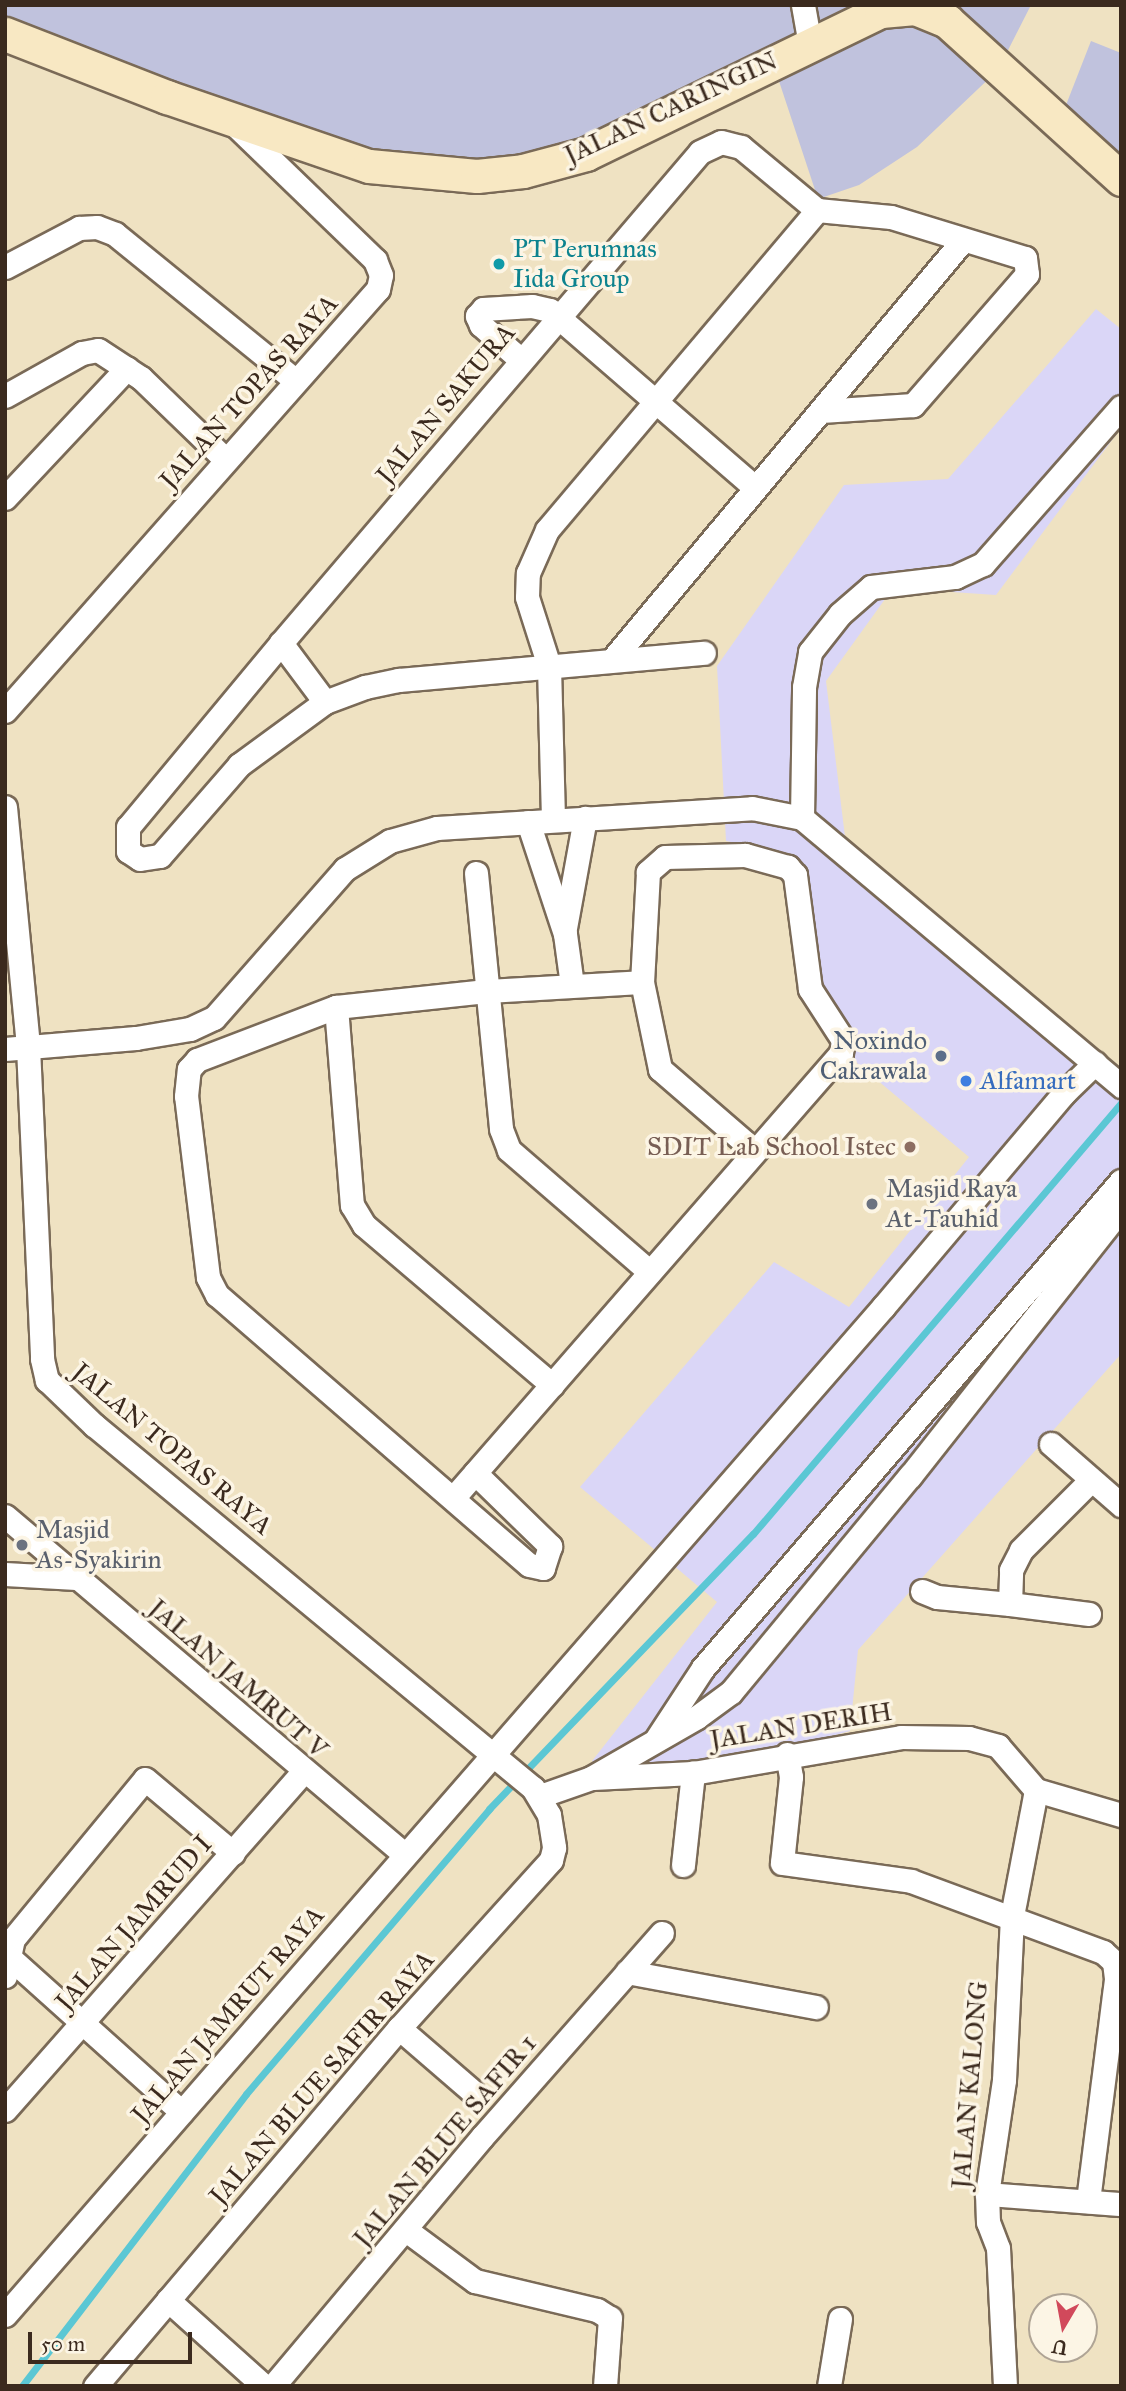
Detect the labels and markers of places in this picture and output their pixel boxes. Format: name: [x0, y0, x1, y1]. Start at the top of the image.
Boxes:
place label: PT Perumnas Iida Group: [513, 233, 657, 294]
marker: PT Perumnas Iida Group: [491, 256, 507, 272]
place label: Noxindo Cakrawala: [820, 1025, 927, 1086]
marker: Noxindo Cakrawala: [933, 1048, 949, 1064]
place label: Alfamart: [980, 1065, 1076, 1097]
marker: Alfamart: [958, 1073, 974, 1089]
place label: SDIT Lab School Istec: [647, 1131, 896, 1163]
marker: SDIT Lab School Istec: [902, 1139, 918, 1155]
place label: Masjid Raya At-Tauhid: [886, 1173, 1017, 1234]
marker: Masjid Raya At-Tauhid: [864, 1196, 880, 1212]
place label: Masjid As-Syakirin: [36, 1514, 162, 1576]
marker: Masjid As-Syakirin: [14, 1537, 30, 1553]

